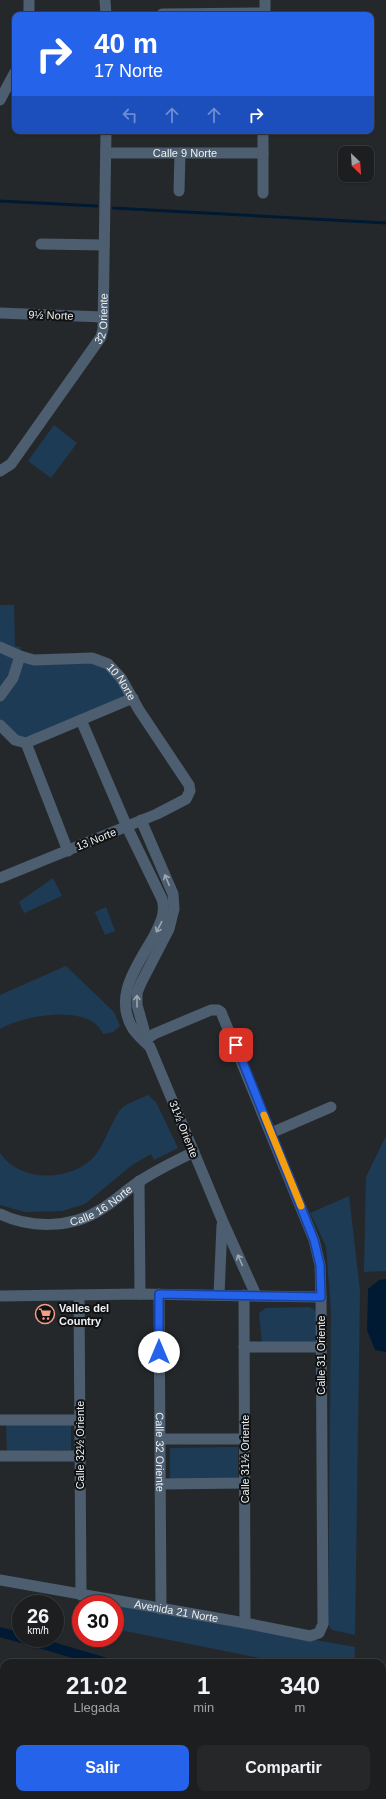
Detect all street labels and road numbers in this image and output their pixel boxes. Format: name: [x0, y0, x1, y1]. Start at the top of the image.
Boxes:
street label: Calle 9 Norte: [153, 147, 217, 159]
street label: 32 Oriente: [92, 293, 110, 347]
street label: 9½ Norte: [28, 308, 74, 322]
street label: 10 Norte: [104, 661, 138, 702]
street label: 13 Norte: [74, 826, 118, 852]
street label: 31½ Oriente: [167, 1099, 201, 1159]
street label: Calle 16 Norte: [69, 1183, 134, 1228]
street label: Calle 31 Oriente: [315, 1315, 327, 1395]
street label: Calle 32½ Oriente: [74, 1401, 86, 1489]
street label: Calle 32 Oriente: [154, 1412, 166, 1492]
street label: Calle 31½ Oriente: [239, 1415, 251, 1503]
street label: Avenida 21 Norte: [133, 1598, 219, 1624]

